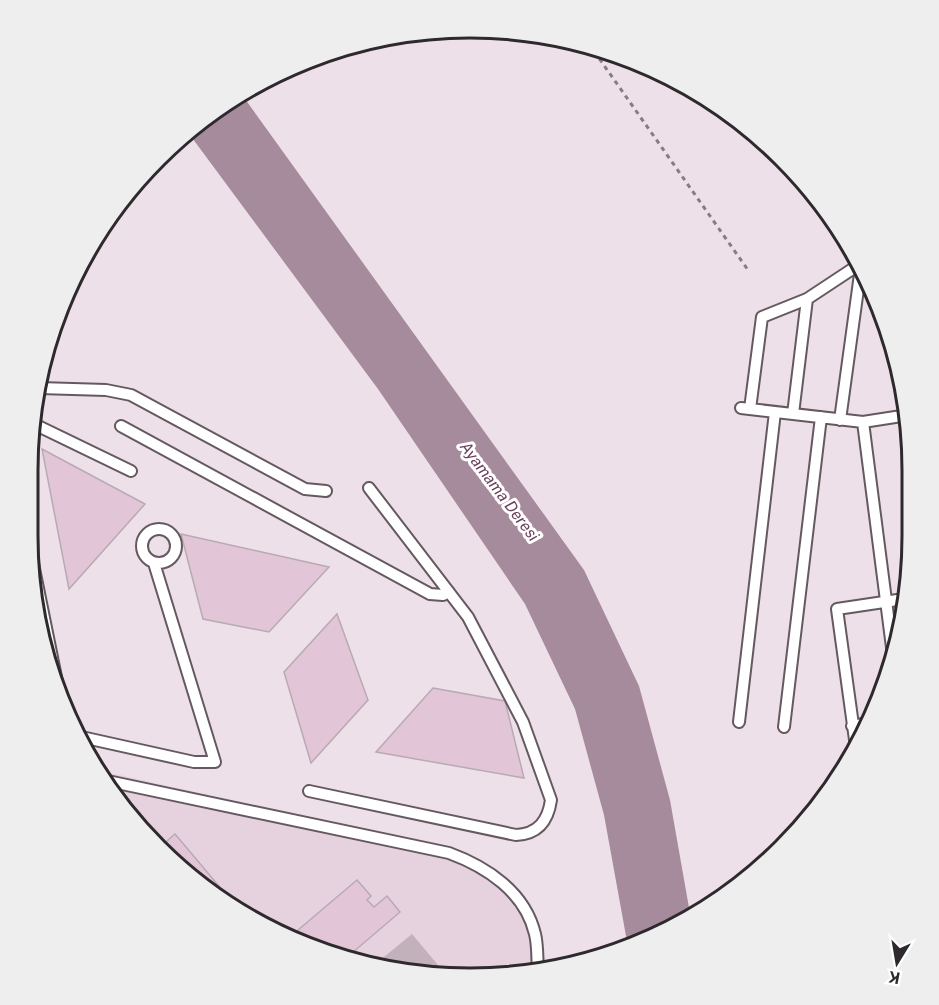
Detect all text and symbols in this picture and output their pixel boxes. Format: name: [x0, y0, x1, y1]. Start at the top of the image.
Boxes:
water label: Ayamama Deresi: [456, 438, 543, 545]
north arrow: [867, 933, 927, 993]
text: K: [886, 967, 902, 988]

